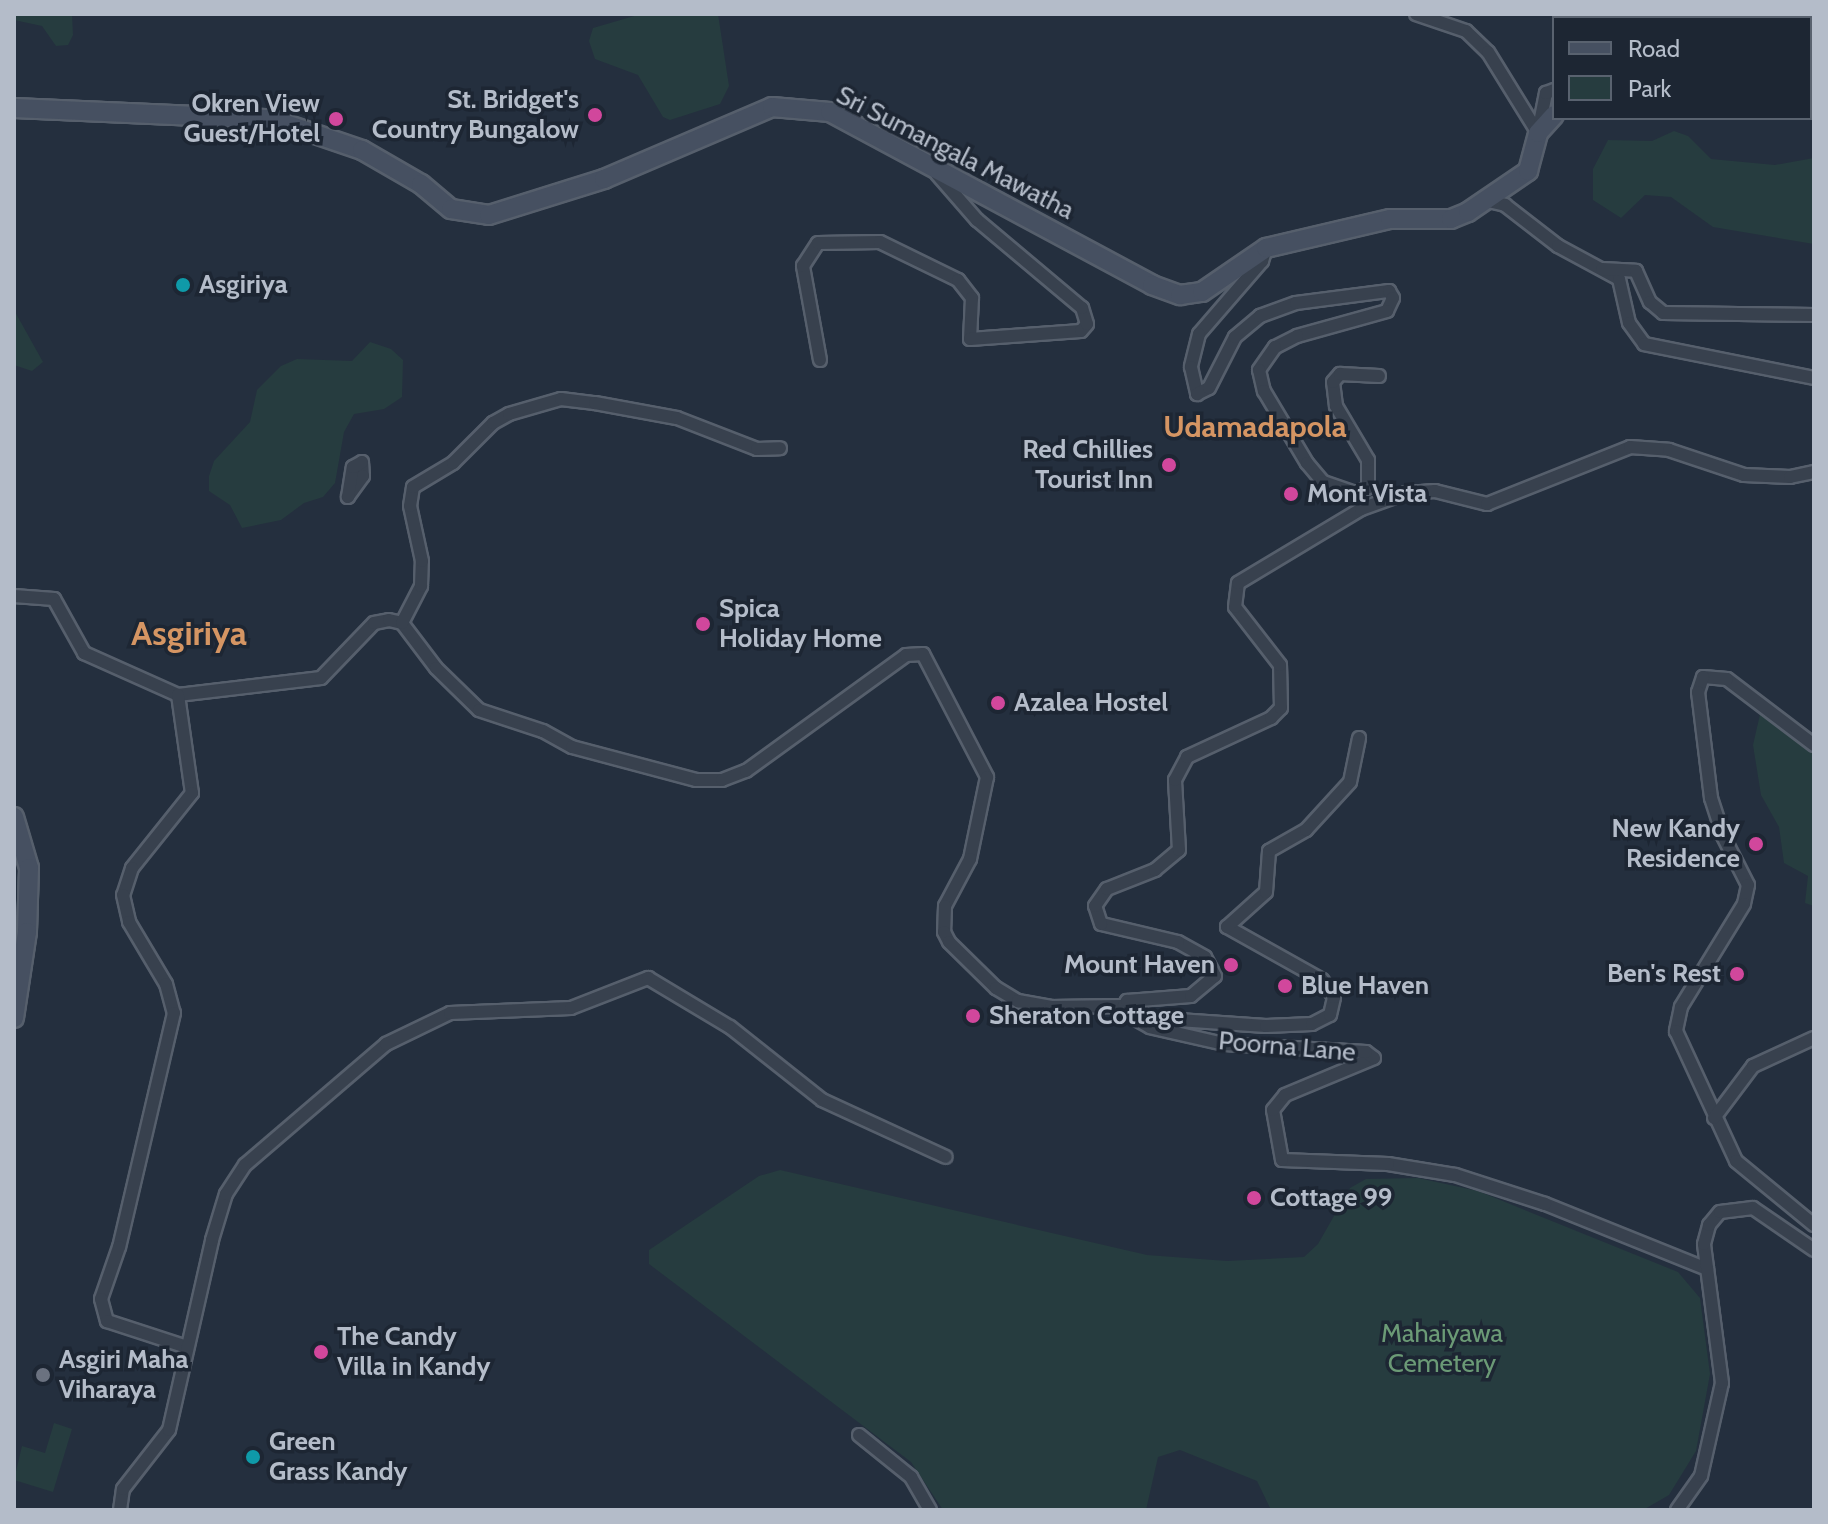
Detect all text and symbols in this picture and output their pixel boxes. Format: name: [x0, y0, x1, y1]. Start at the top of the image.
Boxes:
legend: [1552, 16, 1812, 120]
text: Road: [1628, 34, 1680, 63]
text: Park: [1628, 74, 1671, 103]
street label: Sri Sumangala Mawatha: [831, 80, 1079, 226]
place label: St. Bridget's Country Bungalow: [372, 84, 579, 146]
place label: Okren View Guest/Hotel: [183, 88, 320, 150]
marker: St. Bridget's Country Bungalow: [586, 106, 604, 124]
marker: Okren View Guest/Hotel: [327, 110, 345, 128]
place label: Asgiriya: [199, 269, 288, 301]
marker: Asgiriya: [174, 276, 192, 294]
district label: Udamadapola: [1163, 409, 1347, 445]
place label: Red Chillies Tourist Inn: [1022, 434, 1153, 496]
marker: Red Chillies Tourist Inn: [1160, 456, 1178, 474]
place label: Mont Vista: [1307, 478, 1427, 510]
marker: Mont Vista: [1282, 485, 1300, 503]
place label: Spica Holiday Home: [719, 593, 882, 654]
district label: Asgiriya: [131, 614, 247, 654]
marker: Spica Holiday Home: [694, 615, 712, 633]
place label: Azalea Hostel: [1014, 687, 1168, 719]
marker: Azalea Hostel: [989, 694, 1007, 712]
place label: New Kandy Residence: [1612, 813, 1740, 874]
marker: New Kandy Residence: [1747, 835, 1765, 853]
place label: Mount Haven: [1064, 949, 1215, 981]
marker: Mount Haven: [1222, 956, 1240, 974]
place label: Ben's Rest: [1607, 958, 1721, 990]
marker: Ben's Rest: [1728, 965, 1746, 983]
place label: Blue Haven: [1301, 970, 1429, 1002]
marker: Blue Haven: [1276, 977, 1294, 995]
place label: Sheraton Cottage: [989, 1000, 1184, 1032]
marker: Sheraton Cottage: [964, 1007, 982, 1025]
street label: Poorna Lane: [1217, 1025, 1357, 1069]
place label: Cottage 99: [1270, 1182, 1392, 1214]
marker: Cottage 99: [1245, 1189, 1263, 1207]
park label: Mahaiyawa Cemetery: [1381, 1318, 1503, 1380]
place label: The Candy Villa in Kandy: [337, 1321, 490, 1382]
marker: The Candy Villa in Kandy: [312, 1343, 330, 1361]
place label: Asgiri Maha Viharaya: [59, 1344, 189, 1406]
marker: Asgiri Maha Viharaya: [34, 1366, 52, 1384]
place label: Green Grass Kandy: [269, 1426, 408, 1488]
marker: Green Grass Kandy: [244, 1448, 262, 1466]

